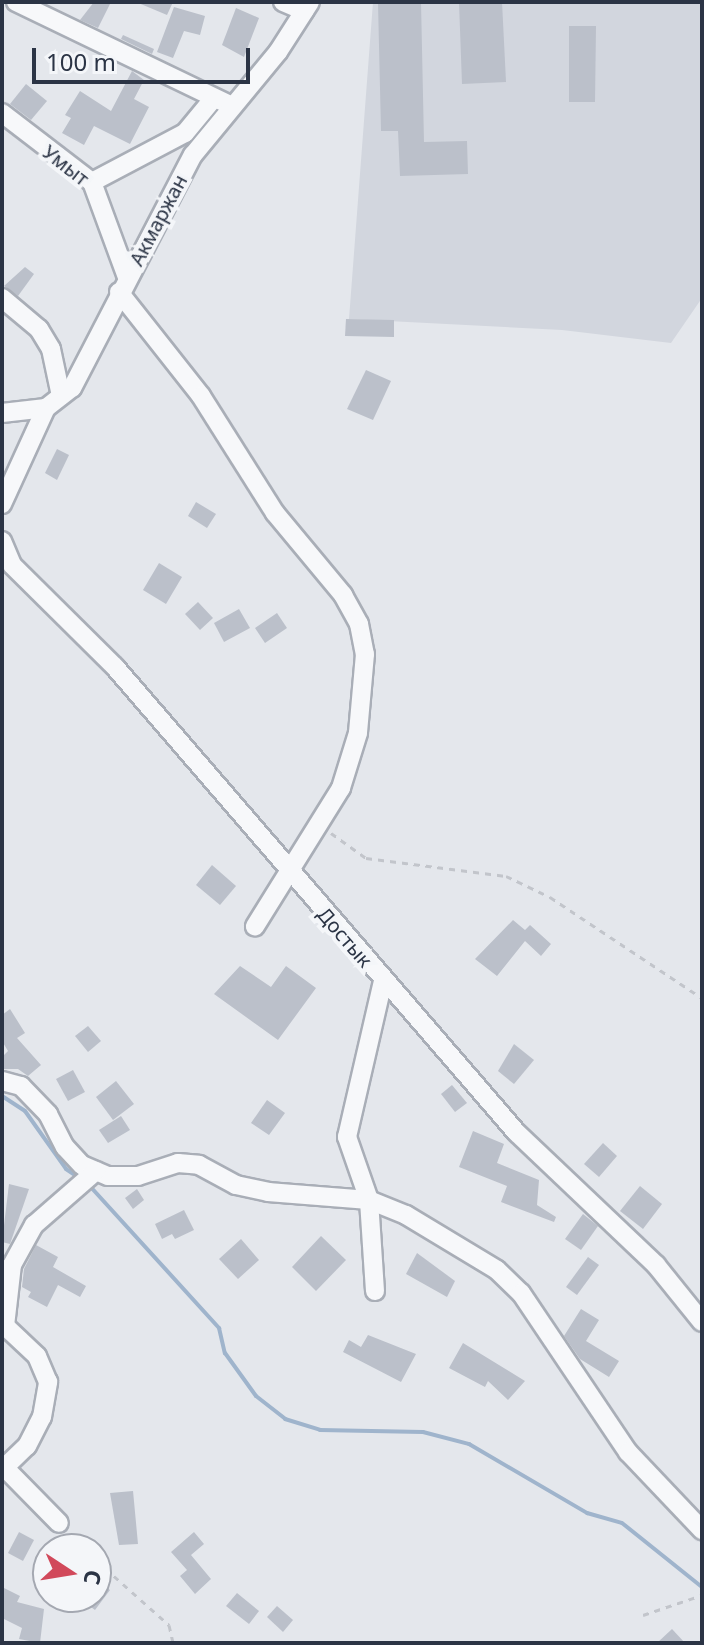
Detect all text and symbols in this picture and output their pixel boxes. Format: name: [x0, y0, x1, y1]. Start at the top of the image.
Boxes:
scale bar: [36, 32, 254, 82]
text: 100 m: [46, 45, 116, 78]
street label: Умыт: [38, 140, 94, 190]
street label: Акмаржан: [124, 170, 192, 270]
street label: Достык: [313, 902, 377, 972]
north arrow: [32, 1533, 112, 1613]
text: С: [77, 1568, 110, 1588]

